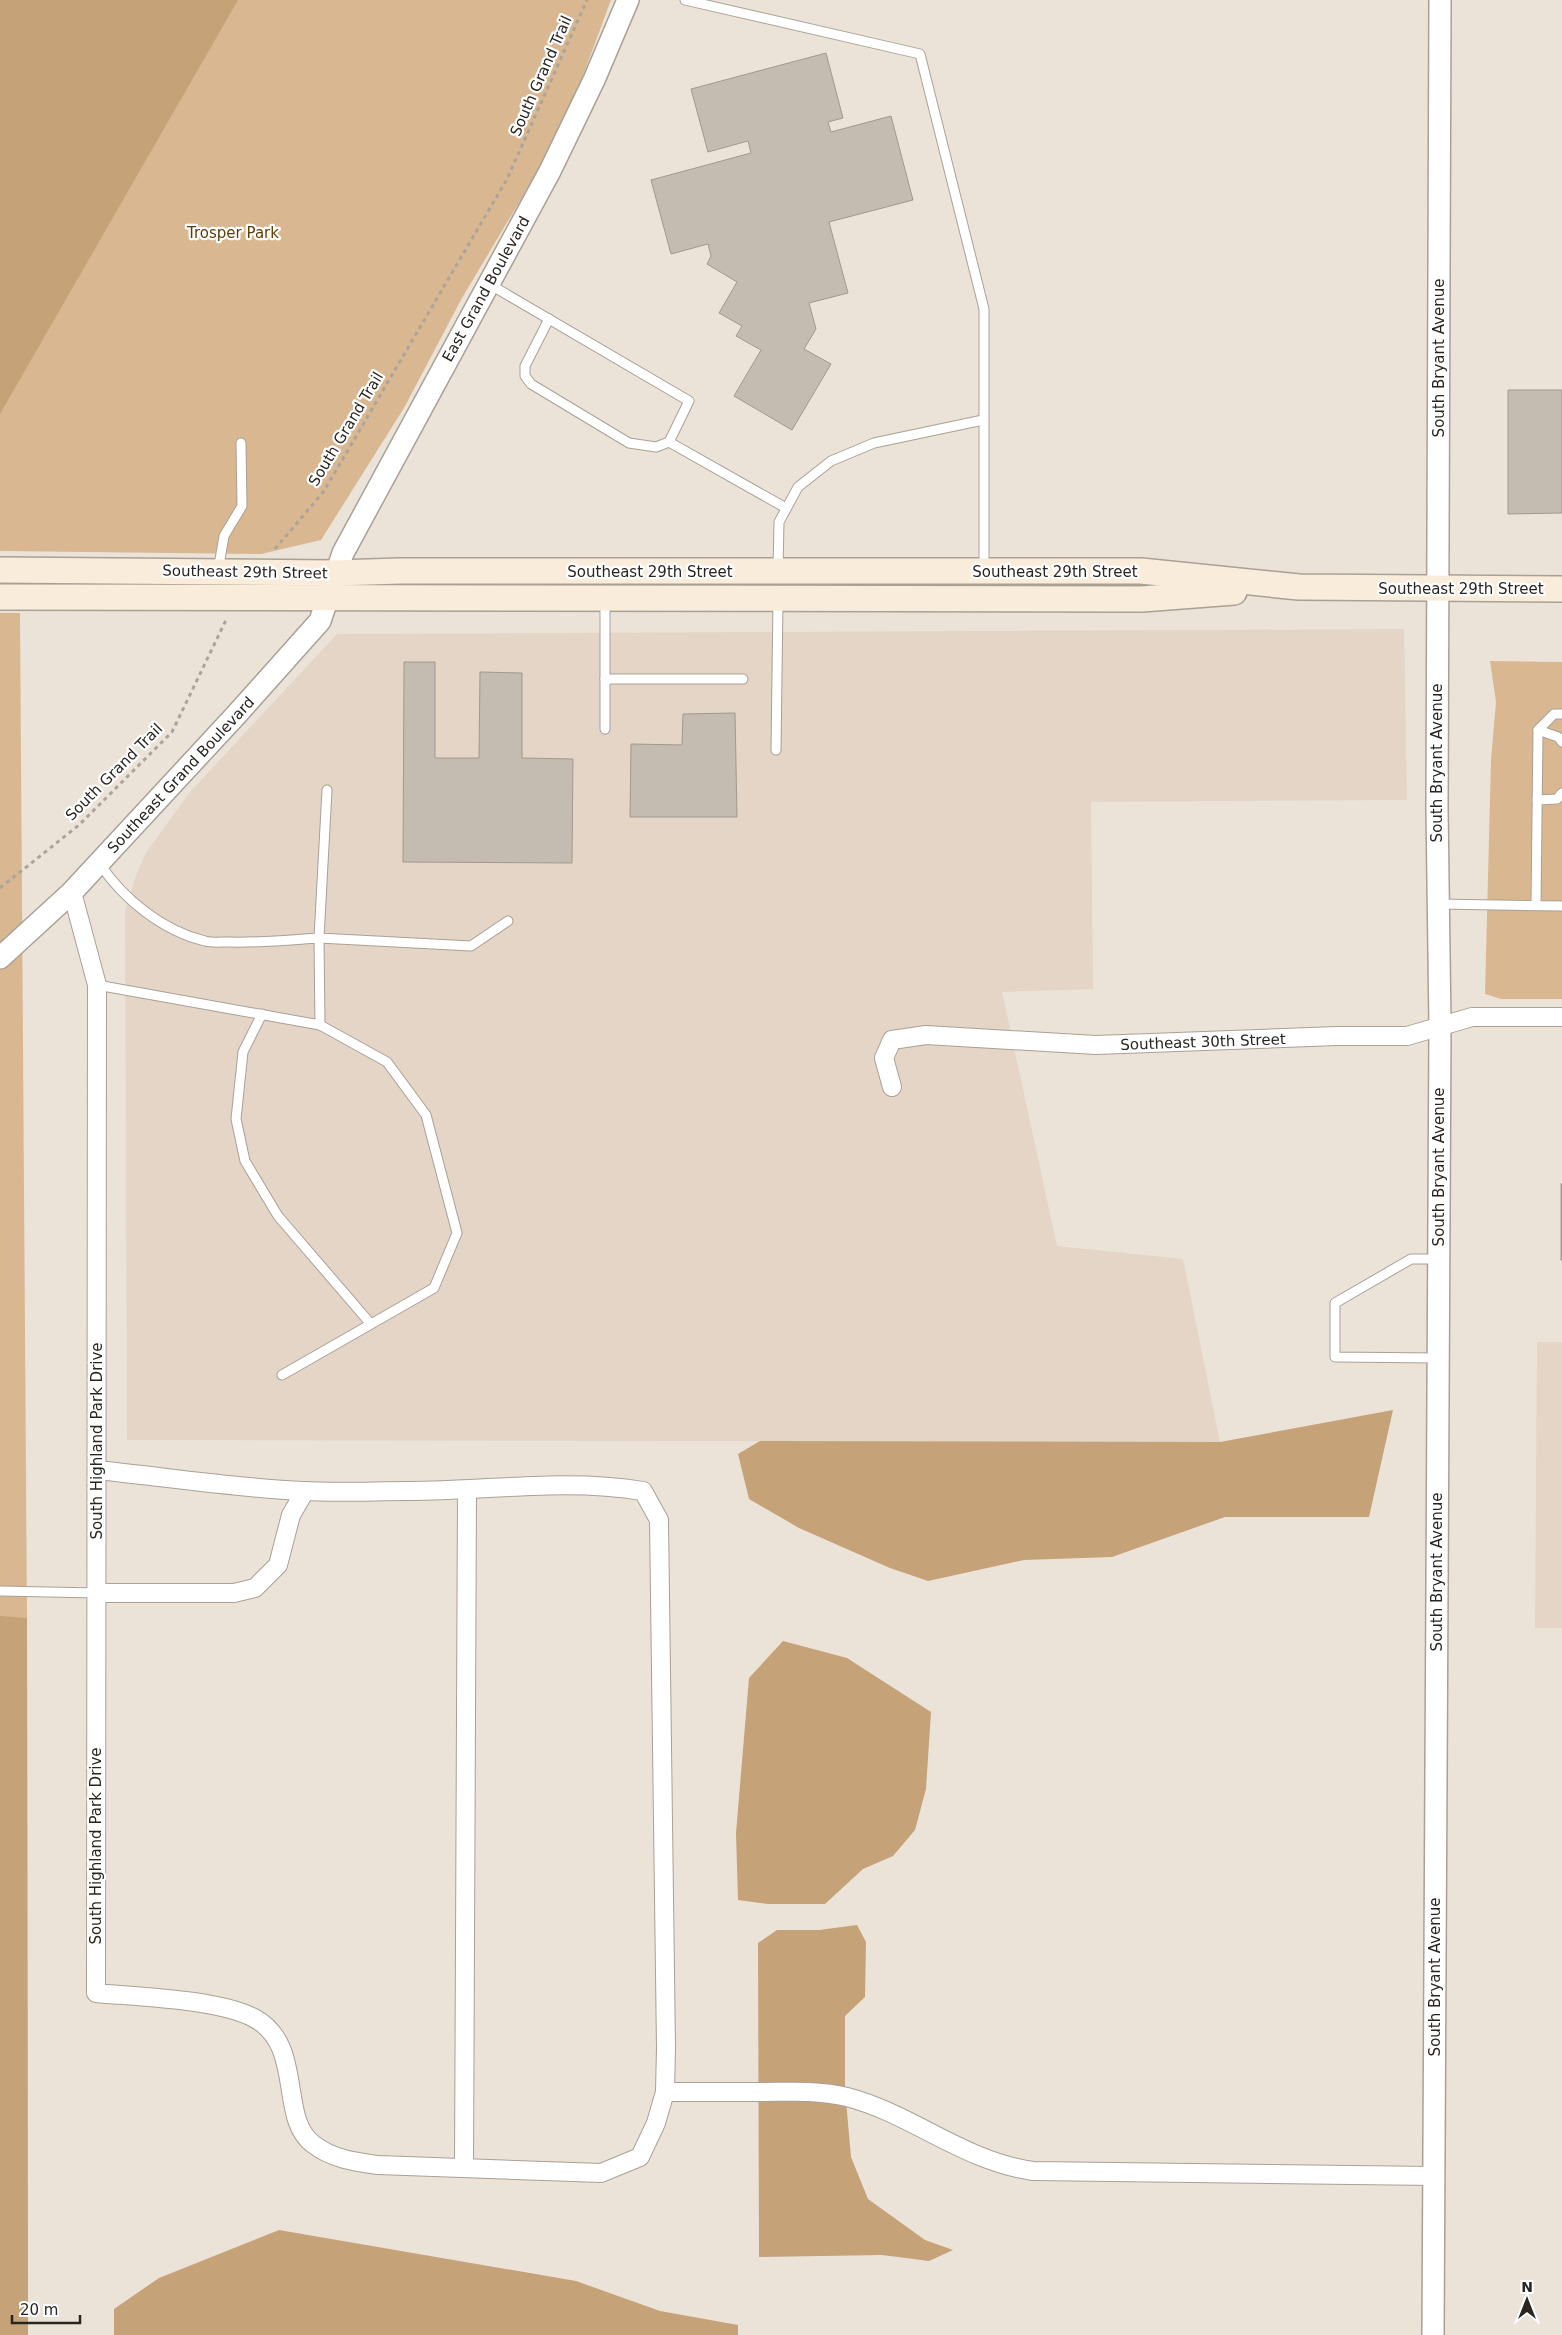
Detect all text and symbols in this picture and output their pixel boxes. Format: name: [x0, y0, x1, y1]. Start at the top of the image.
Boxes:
street label: South Grand Trail: [506, 13, 576, 139]
street label: East Grand Boulevard: [438, 213, 534, 365]
park label: Trosper Park: [186, 224, 279, 242]
street label: South Bryant Avenue: [1430, 279, 1448, 437]
street label: South Grand Trail: [305, 369, 387, 489]
street label: Southeast 29th Street: [162, 562, 328, 582]
street label: Southeast 29th Street: [567, 563, 733, 581]
street label: Southeast 29th Street: [972, 563, 1138, 581]
street label: Southeast 29th Street: [1378, 580, 1544, 598]
street label: South Bryant Avenue: [1428, 684, 1446, 842]
street label: Southeast Grand Boulevard: [104, 693, 258, 857]
street label: South Grand Trail: [62, 720, 166, 824]
street label: Southeast 30th Street: [1120, 1030, 1286, 1054]
street label: South Bryant Avenue: [1430, 1088, 1448, 1246]
street label: South Highland Park Drive: [88, 1342, 106, 1540]
street label: South Bryant Avenue: [1428, 1493, 1446, 1651]
street label: South Highland Park Drive: [87, 1747, 105, 1945]
street label: South Bryant Avenue: [1426, 1898, 1444, 2056]
north arrow: [1502, 2275, 1552, 2325]
text: N: [1521, 2279, 1533, 2295]
scale bar: [12, 2292, 80, 2324]
text: 20 m: [20, 2301, 58, 2319]

